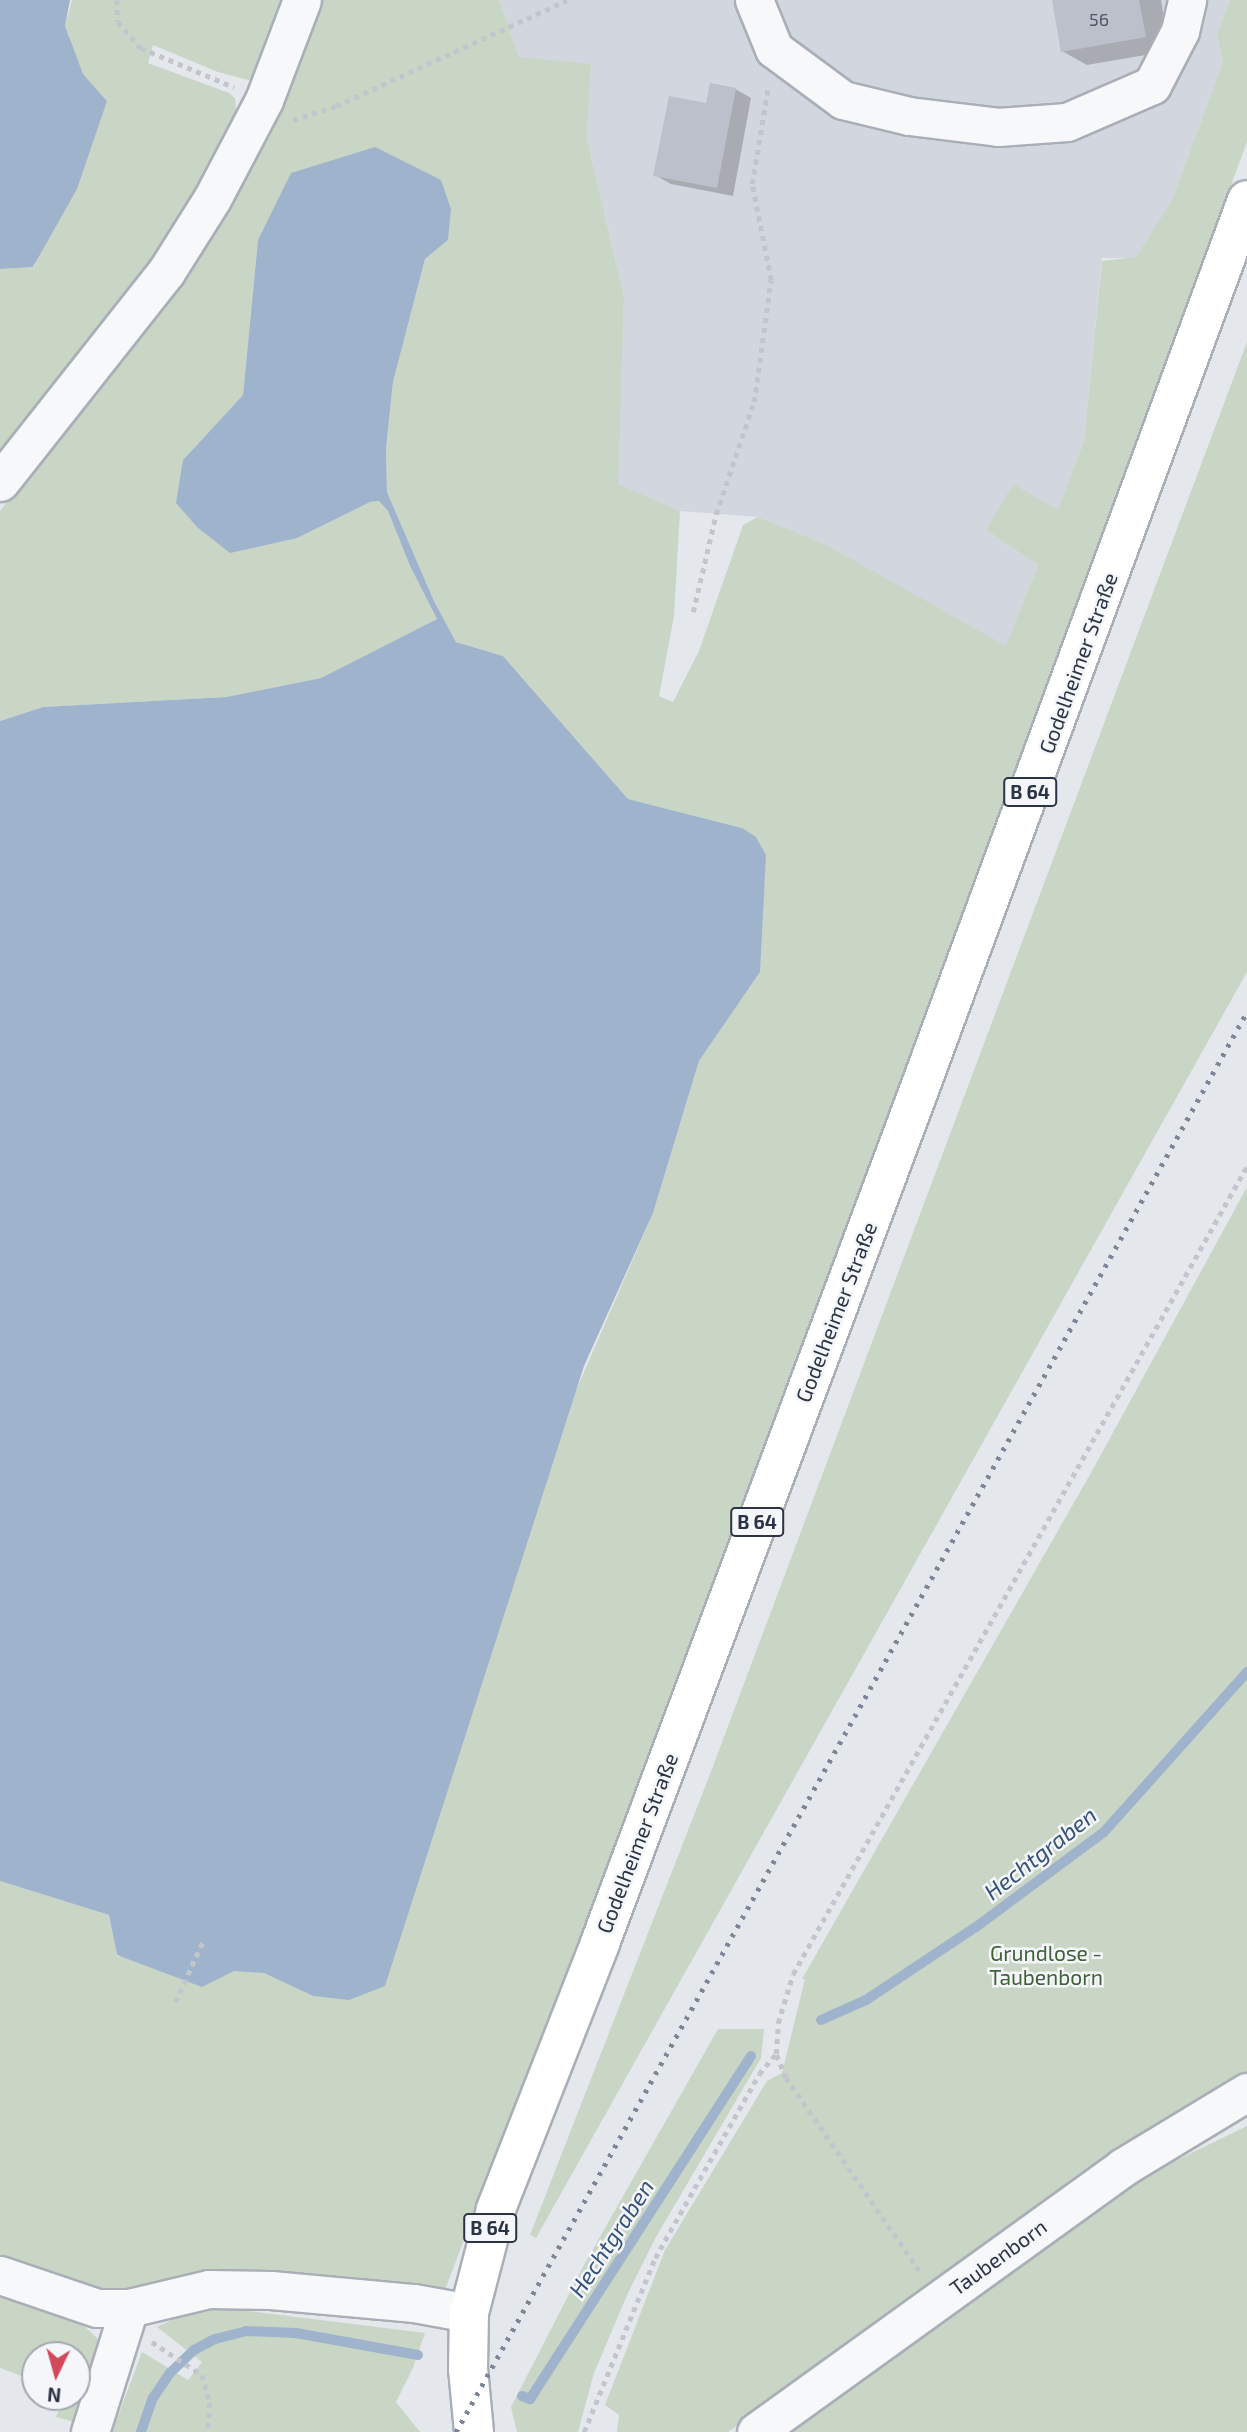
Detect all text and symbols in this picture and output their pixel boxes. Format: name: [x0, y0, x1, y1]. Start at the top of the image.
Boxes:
house number: 56: [1089, 8, 1109, 30]
street label: Godelheimer Straße: [1033, 569, 1123, 757]
road number: B 64: [1002, 776, 1058, 807]
street label: Godelheimer Straße: [790, 1218, 882, 1406]
road number: B 64: [729, 1506, 785, 1538]
street label: Godelheimer Straße: [591, 1749, 683, 1937]
water label: Hechtgraben: [978, 1801, 1102, 1905]
park label: Grundlose - Taubenborn: [989, 1940, 1103, 1990]
water label: Hechtgraben: [563, 2174, 659, 2302]
road number: B 64: [462, 2212, 518, 2244]
street label: Taubenborn: [945, 2213, 1051, 2301]
north arrow: [21, 2341, 91, 2411]
text: N: [46, 2383, 62, 2407]

